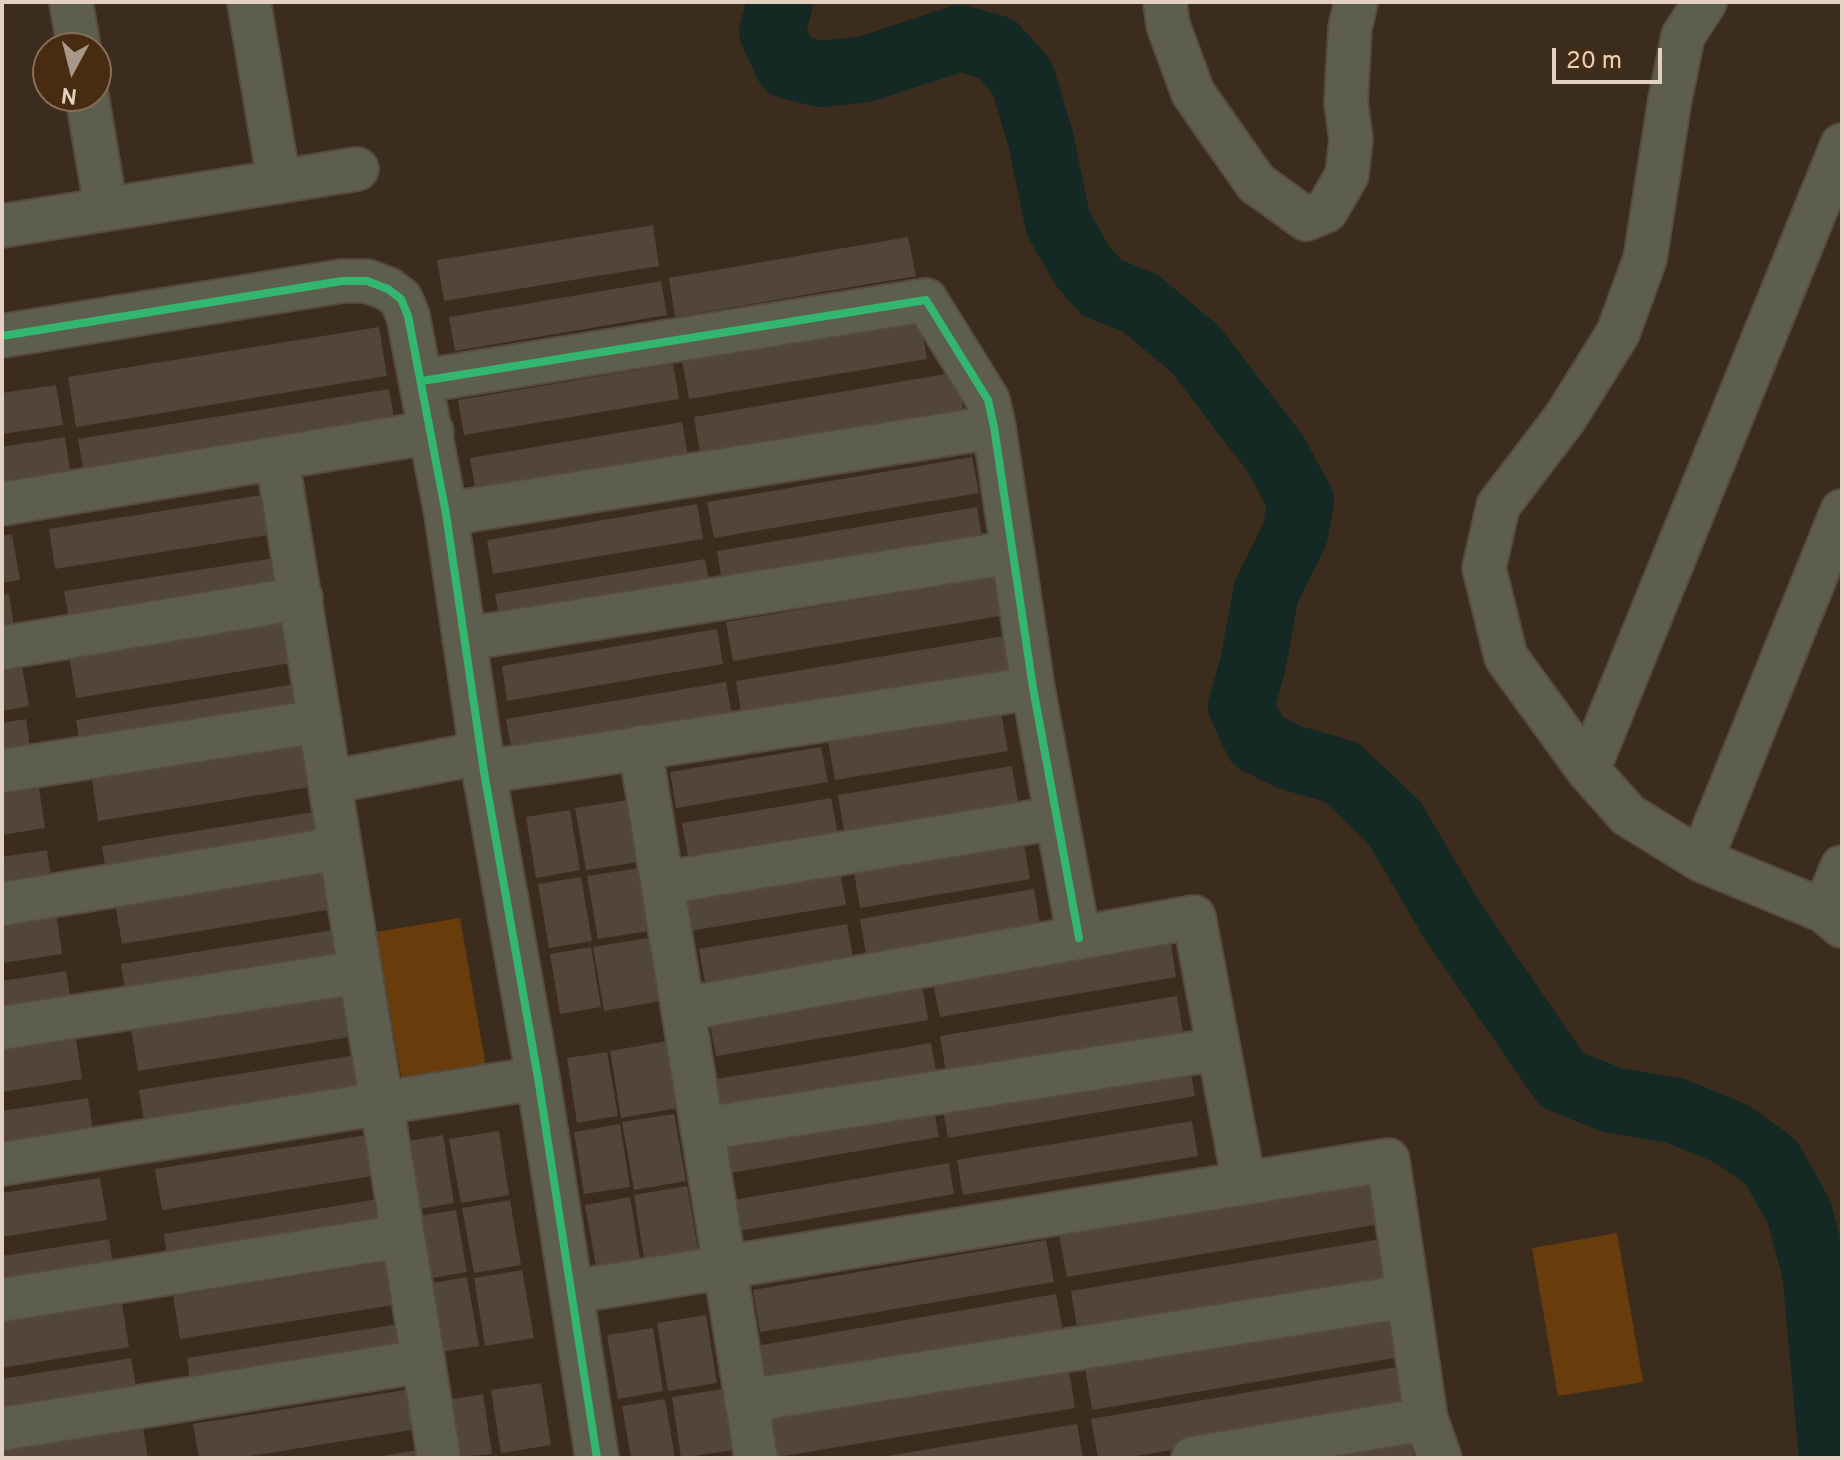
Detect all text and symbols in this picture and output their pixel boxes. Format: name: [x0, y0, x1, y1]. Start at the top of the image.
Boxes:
north arrow: [32, 32, 112, 112]
scale bar: [1556, 32, 1666, 82]
text: 20 m: [1566, 47, 1622, 77]
text: N: [60, 80, 79, 109]

